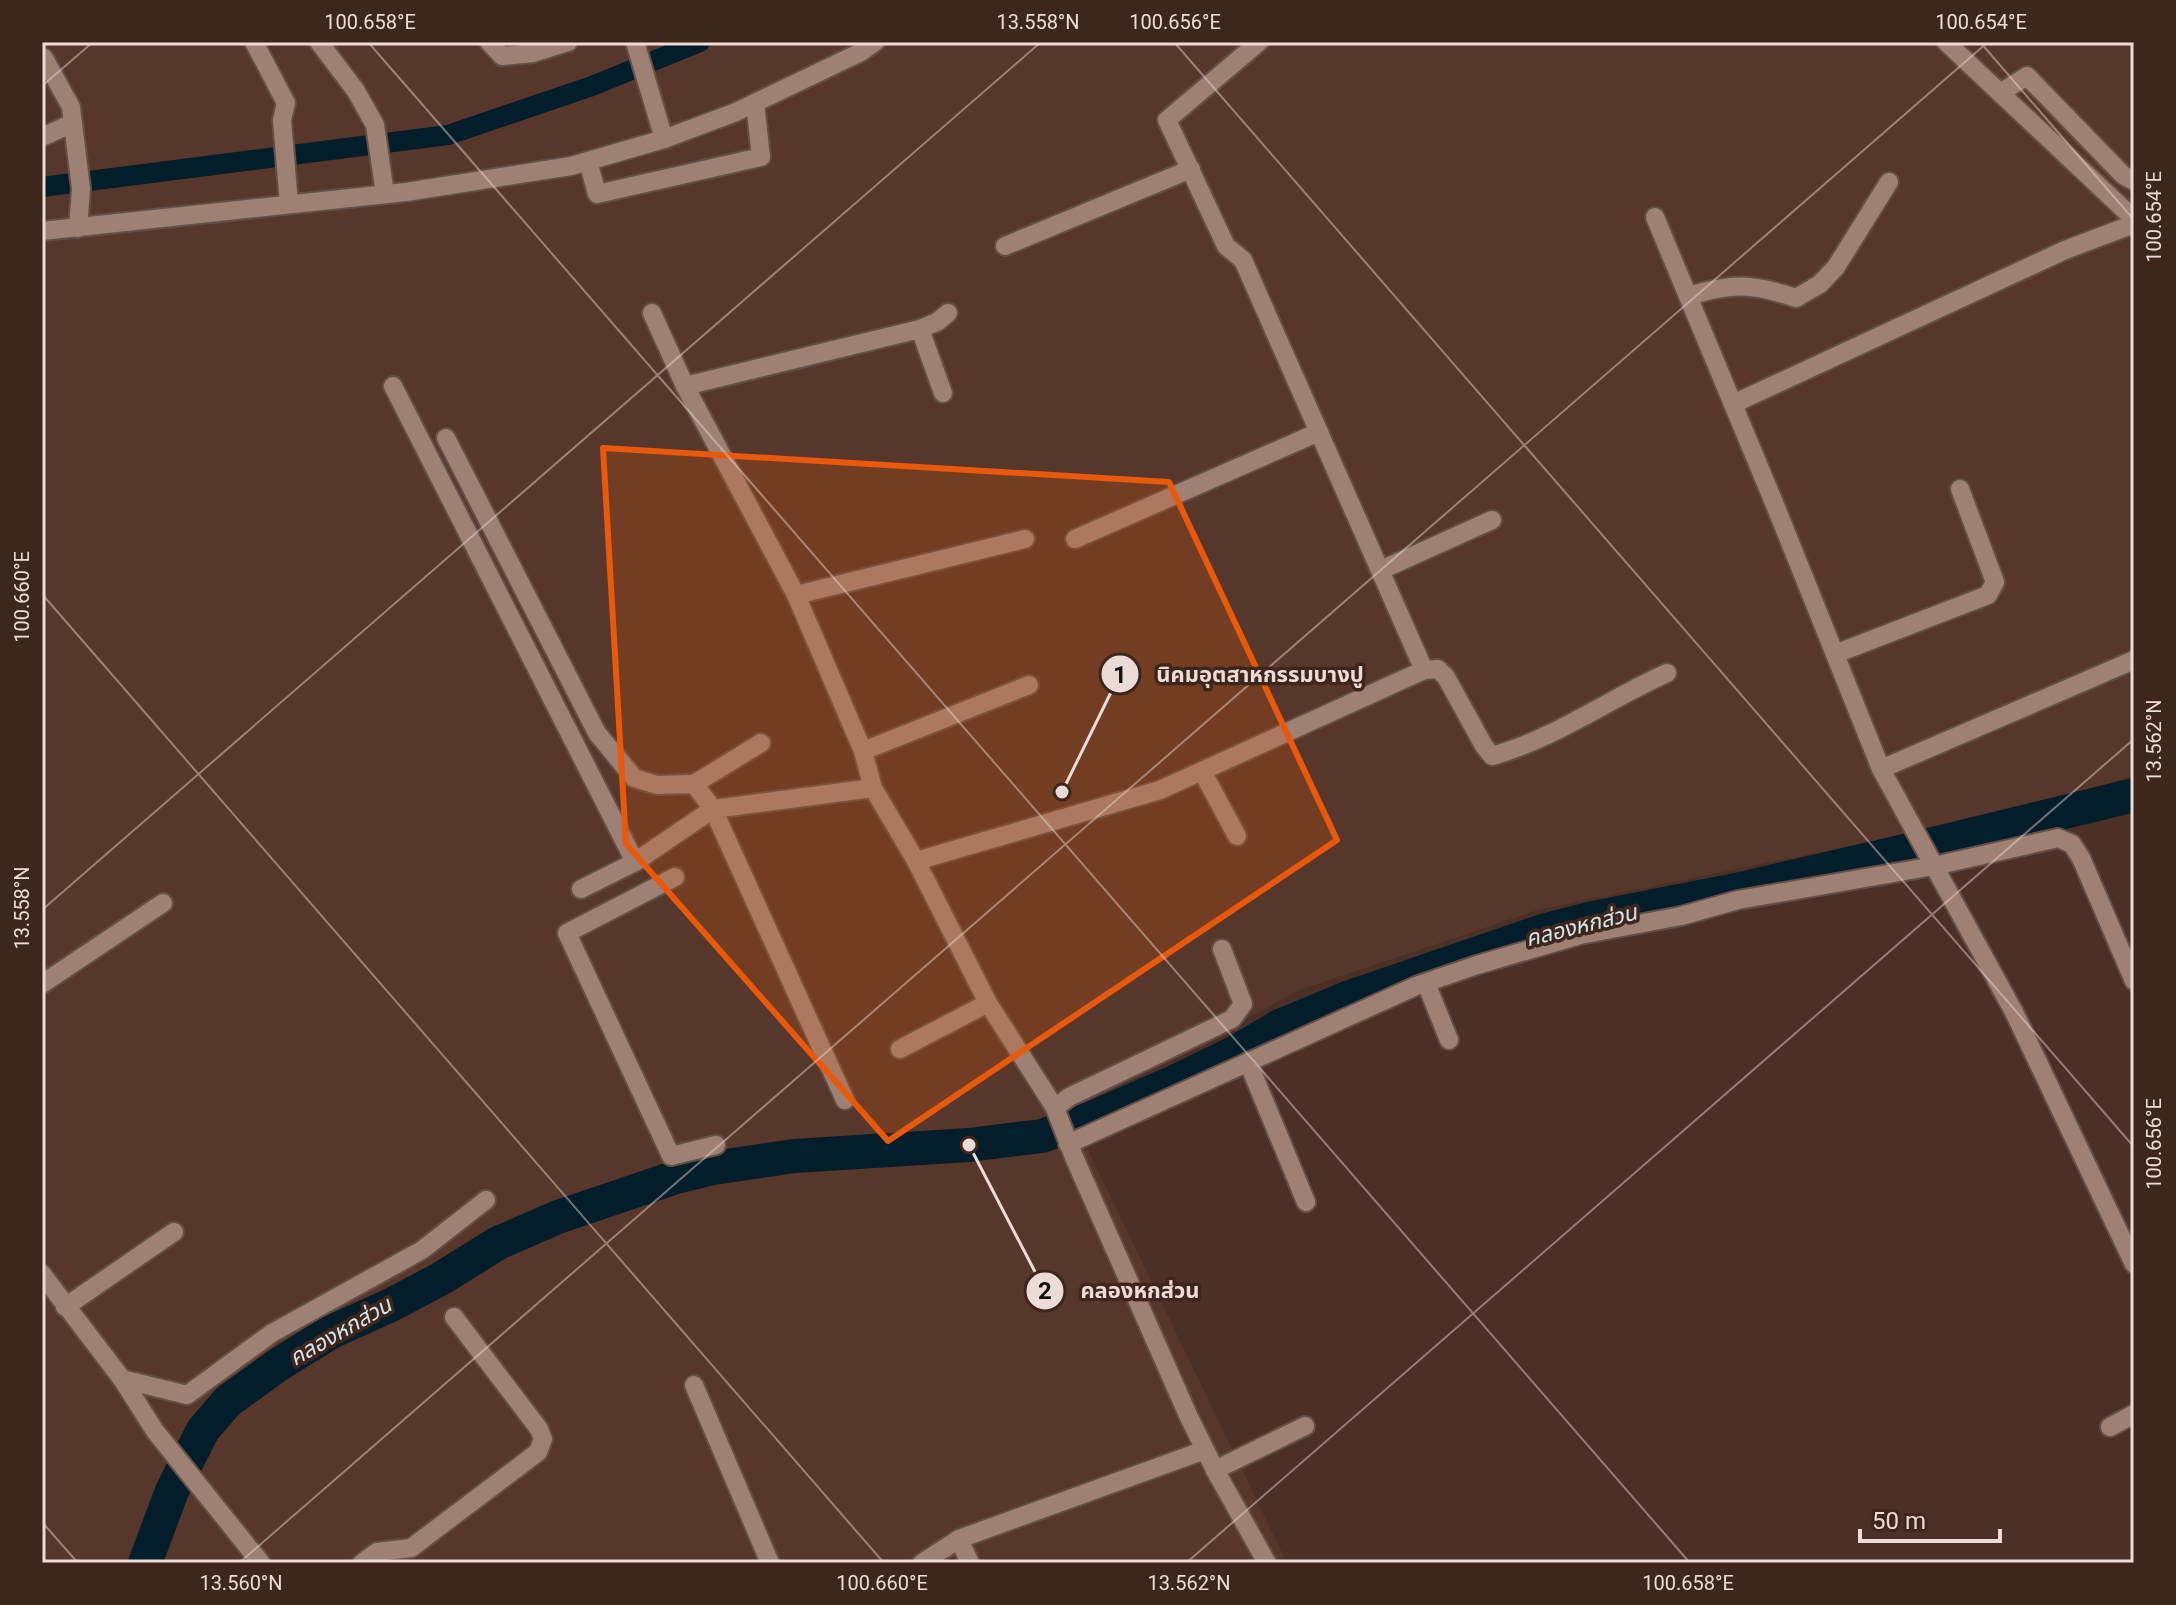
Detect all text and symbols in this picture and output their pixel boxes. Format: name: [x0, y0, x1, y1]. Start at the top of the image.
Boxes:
text: 100.658°E: [324, 10, 416, 34]
text: 13.558°N: [996, 10, 1080, 34]
text: 100.656°E: [1129, 10, 1221, 34]
text: 100.654°E: [1935, 10, 2027, 34]
text: 100.654°E: [2142, 171, 2166, 263]
text: 100.660°E: [10, 551, 34, 643]
callout: นิคมอุตสาหกรรมบางปู: [1100, 651, 1379, 697]
text: 1: [1113, 661, 1127, 689]
text: นิคมอุตสาหกรรมบางปู: [1156, 662, 1364, 688]
text: 13.562°N: [2142, 699, 2166, 783]
text: 13.558°N: [10, 866, 34, 950]
water label: คลองหกส่วน: [1523, 899, 1641, 951]
text: 100.656°E: [2142, 1098, 2166, 1190]
callout: คลองหกส่วน: [1025, 1268, 1216, 1314]
text: 2: [1038, 1277, 1052, 1305]
text: คลองหกส่วน: [1080, 1278, 1200, 1303]
water label: คลองหกส่วน: [285, 1291, 397, 1371]
scale bar: [1860, 1493, 2000, 1543]
text: 50 m: [1872, 1507, 1926, 1535]
text: 13.560°N: [199, 1571, 283, 1595]
text: 100.660°E: [836, 1571, 928, 1595]
text: 13.562°N: [1147, 1571, 1231, 1595]
text: 100.658°E: [1642, 1571, 1734, 1595]

